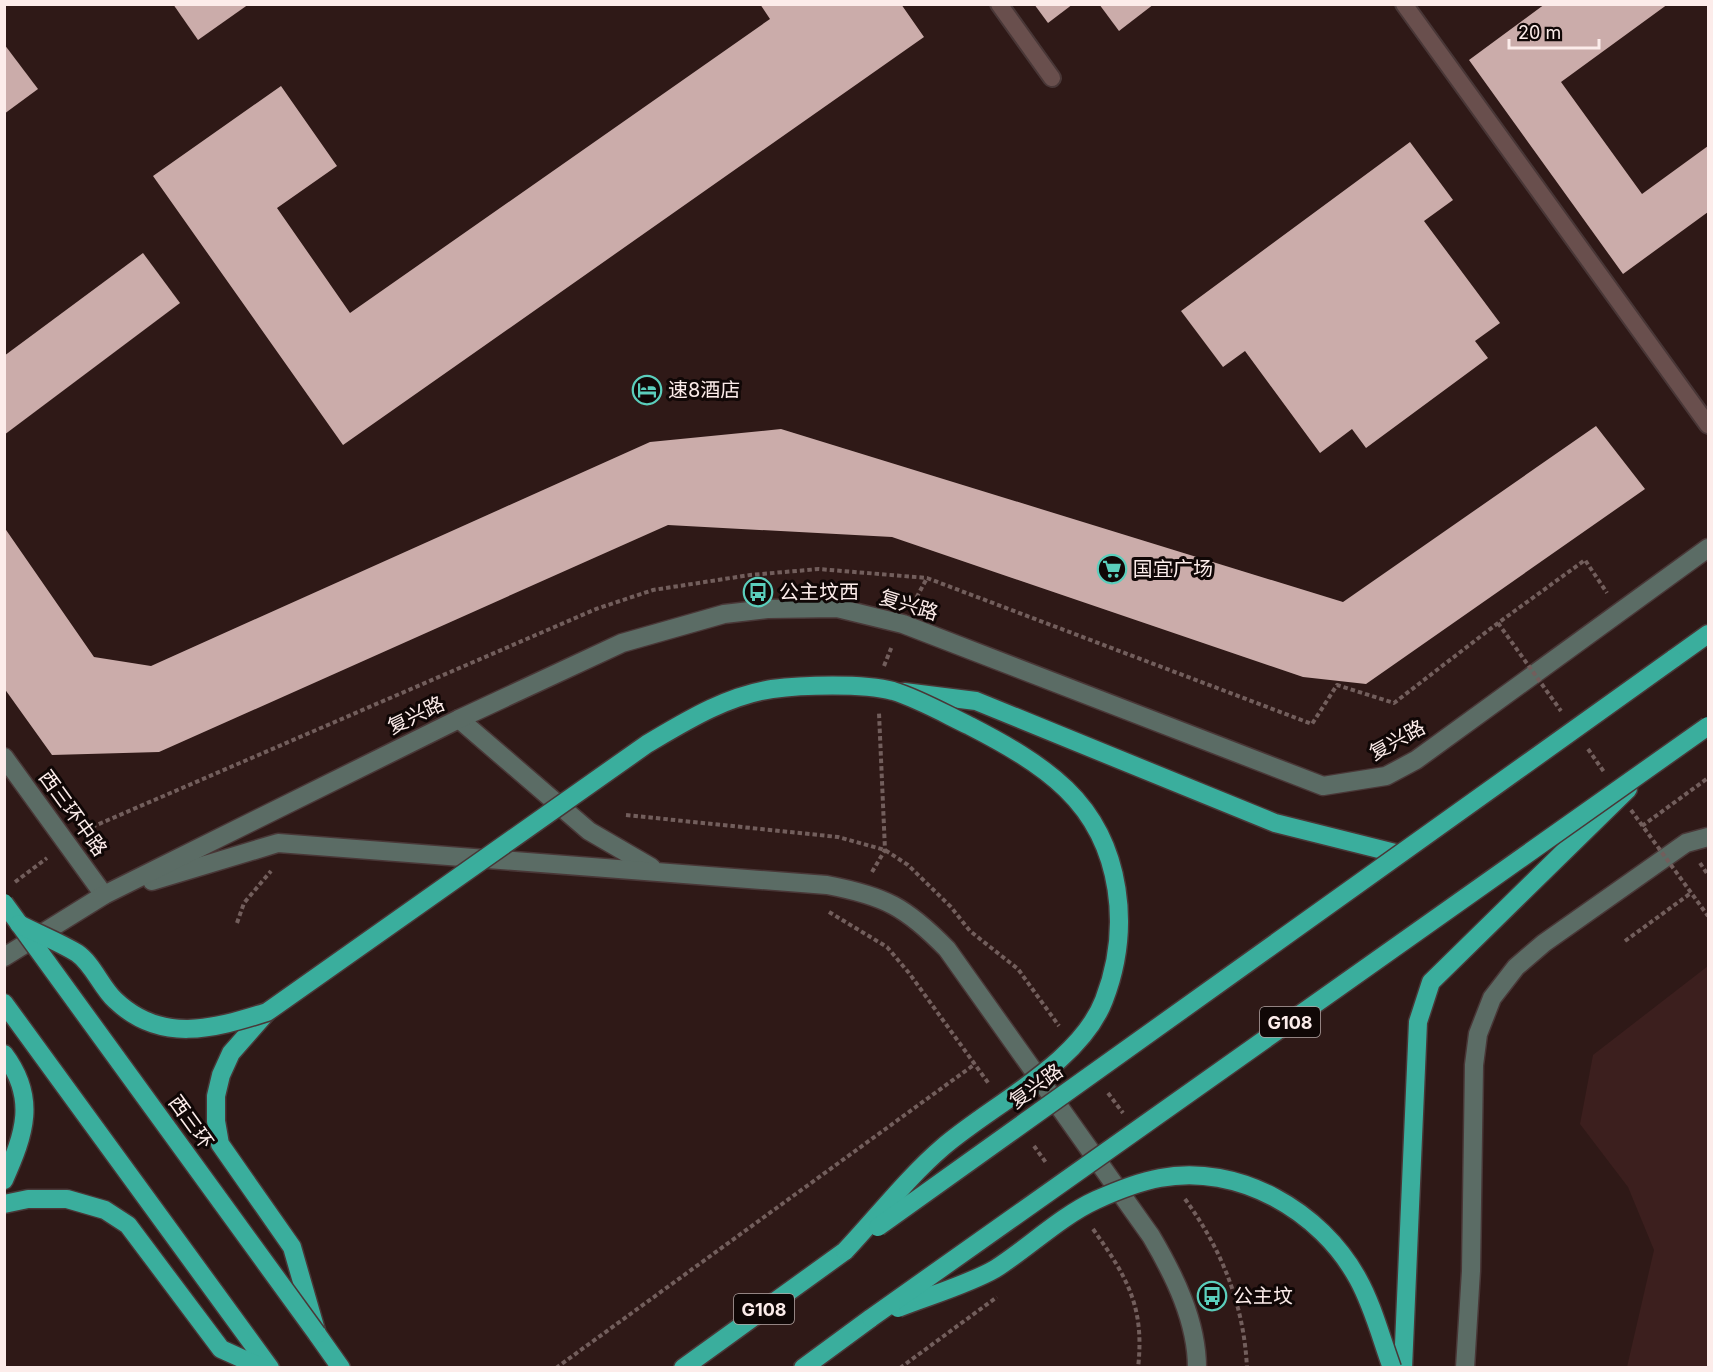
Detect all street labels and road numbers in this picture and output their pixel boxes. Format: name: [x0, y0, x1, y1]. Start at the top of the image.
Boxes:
street label: 复兴路: [877, 585, 941, 625]
street label: 复兴路: [384, 691, 448, 739]
street label: 复兴路: [1365, 715, 1429, 765]
street label: 西三环中路: [34, 765, 112, 861]
road number: G108: [1260, 1007, 1320, 1037]
street label: 复兴路: [1005, 1059, 1067, 1113]
street label: 西三环: [164, 1091, 218, 1153]
road number: G108: [734, 1294, 794, 1324]

